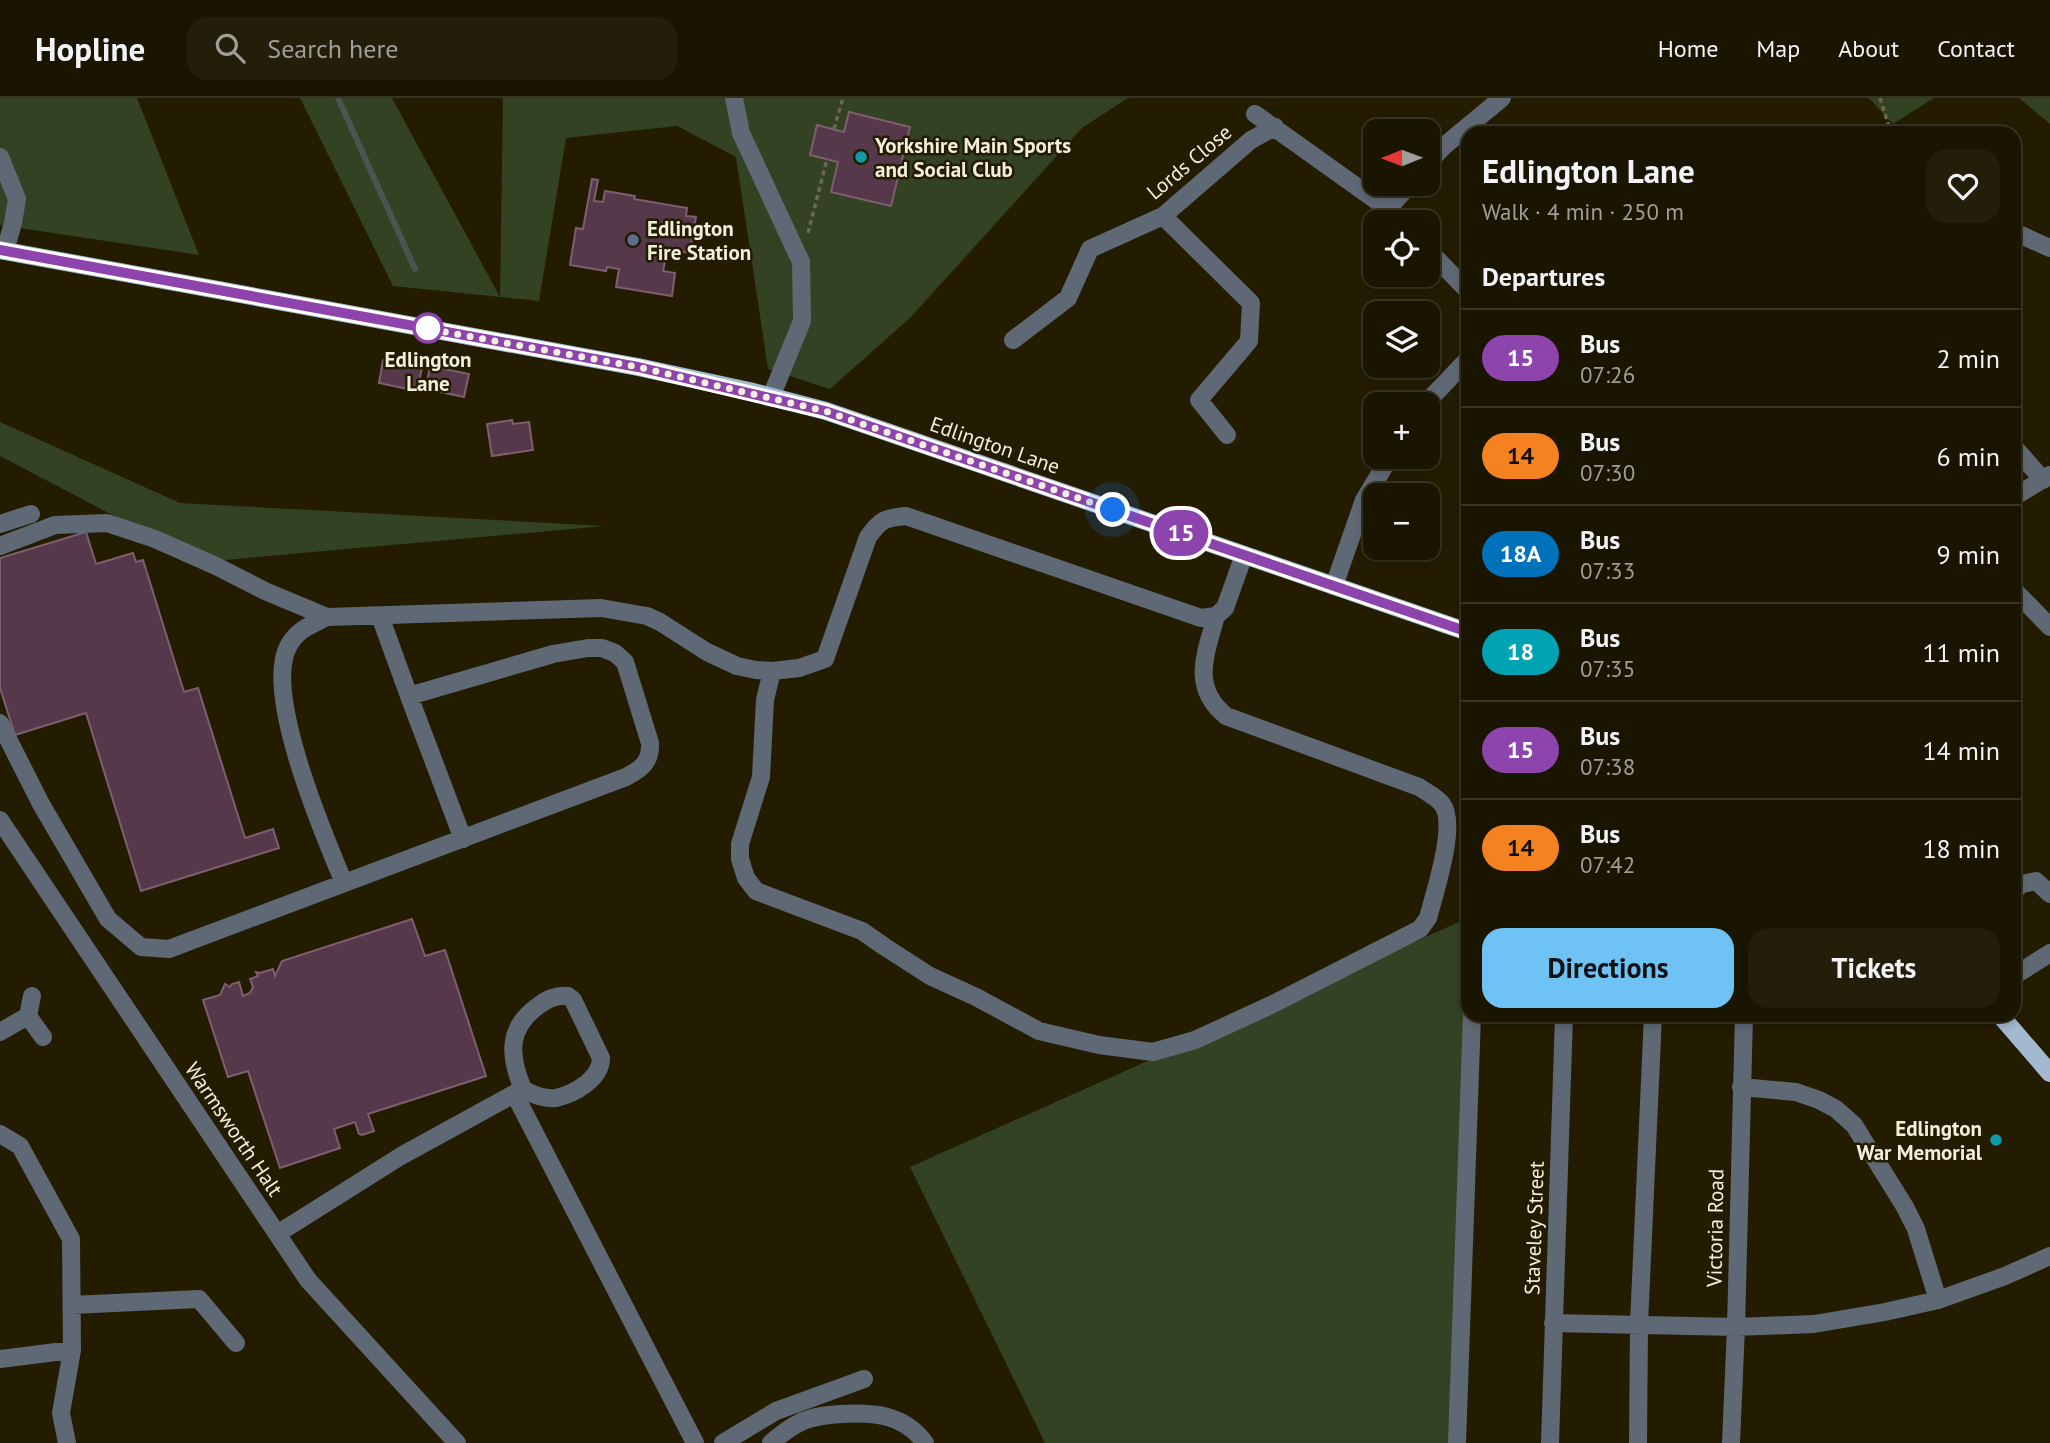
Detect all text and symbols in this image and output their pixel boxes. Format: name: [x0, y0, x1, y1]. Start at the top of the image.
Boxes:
search box: [187, 17, 677, 80]
text: Hopline: [35, 27, 145, 70]
icon: search: [211, 29, 249, 67]
text: Search here: [267, 32, 398, 65]
text: Home: [1658, 33, 1718, 64]
text: Map: [1756, 33, 1800, 64]
text: About: [1838, 33, 1899, 64]
text: Contact: [1937, 33, 2015, 64]
street label: Lords Close: [1141, 119, 1237, 205]
north arrow: [1363, 119, 1440, 196]
map controls: [1363, 119, 1440, 560]
place label: Yorkshire Main Sports and Social Club: [874, 132, 1071, 183]
marker: Yorkshire Main Sports and Social Club: [853, 149, 869, 165]
text: Edlington Lane: [1482, 149, 1695, 192]
button: heart: [1926, 149, 2000, 223]
text: Walk · 4 min · 250 m: [1482, 197, 1684, 226]
button: locate: [1363, 210, 1440, 287]
place label: Edlington Fire Station: [647, 215, 751, 266]
marker: Edlington Fire Station: [625, 232, 641, 248]
text: Departures: [1482, 260, 1605, 293]
button: layers: [1363, 301, 1440, 378]
marker: Edlington Lane: [413, 313, 443, 343]
text: Bus: [1580, 327, 1620, 360]
text: 15: [1507, 342, 1534, 373]
text: 2 min: [1937, 342, 2000, 375]
place label: Edlington Lane: [385, 346, 471, 397]
text: 07:26: [1580, 360, 1635, 389]
button: +: [1363, 392, 1440, 469]
street label: Edlington Lane: [927, 410, 1063, 480]
text: Bus: [1580, 425, 1620, 458]
text: 14: [1507, 440, 1534, 471]
text: 6 min: [1937, 440, 2000, 473]
text: 07:30: [1580, 458, 1635, 487]
button: −: [1363, 483, 1440, 560]
your location: [1095, 492, 1130, 527]
line badge: 15: [1150, 510, 1212, 556]
text: 15: [1167, 517, 1195, 548]
text: Bus: [1580, 523, 1620, 556]
text: 18A: [1500, 538, 1541, 569]
text: 9 min: [1937, 538, 2000, 571]
text: 07:33: [1580, 556, 1635, 585]
text: Bus: [1580, 621, 1620, 654]
text: 18: [1507, 636, 1534, 667]
text: 11 min: [1922, 636, 2000, 669]
text: 07:35: [1580, 654, 1635, 683]
text: Bus: [1580, 719, 1620, 752]
text: 15: [1507, 734, 1534, 765]
text: 14 min: [1922, 734, 2000, 767]
text: 07:38: [1580, 752, 1635, 781]
text: Bus: [1580, 817, 1620, 850]
text: 14: [1507, 832, 1534, 863]
text: 18 min: [1922, 832, 2000, 865]
text: 07:42: [1580, 850, 1635, 879]
button: Directions: [1482, 928, 1734, 1008]
button: Tickets: [1748, 928, 2000, 1008]
street label: Warmsworth Halt: [179, 1057, 289, 1201]
place label: Edlington War Memorial: [1857, 1115, 1983, 1166]
marker: Edlington War Memorial: [1988, 1132, 2004, 1148]
street label: Staveley Street: [1518, 1161, 1550, 1295]
street label: Victoria Road: [1700, 1169, 1730, 1288]

